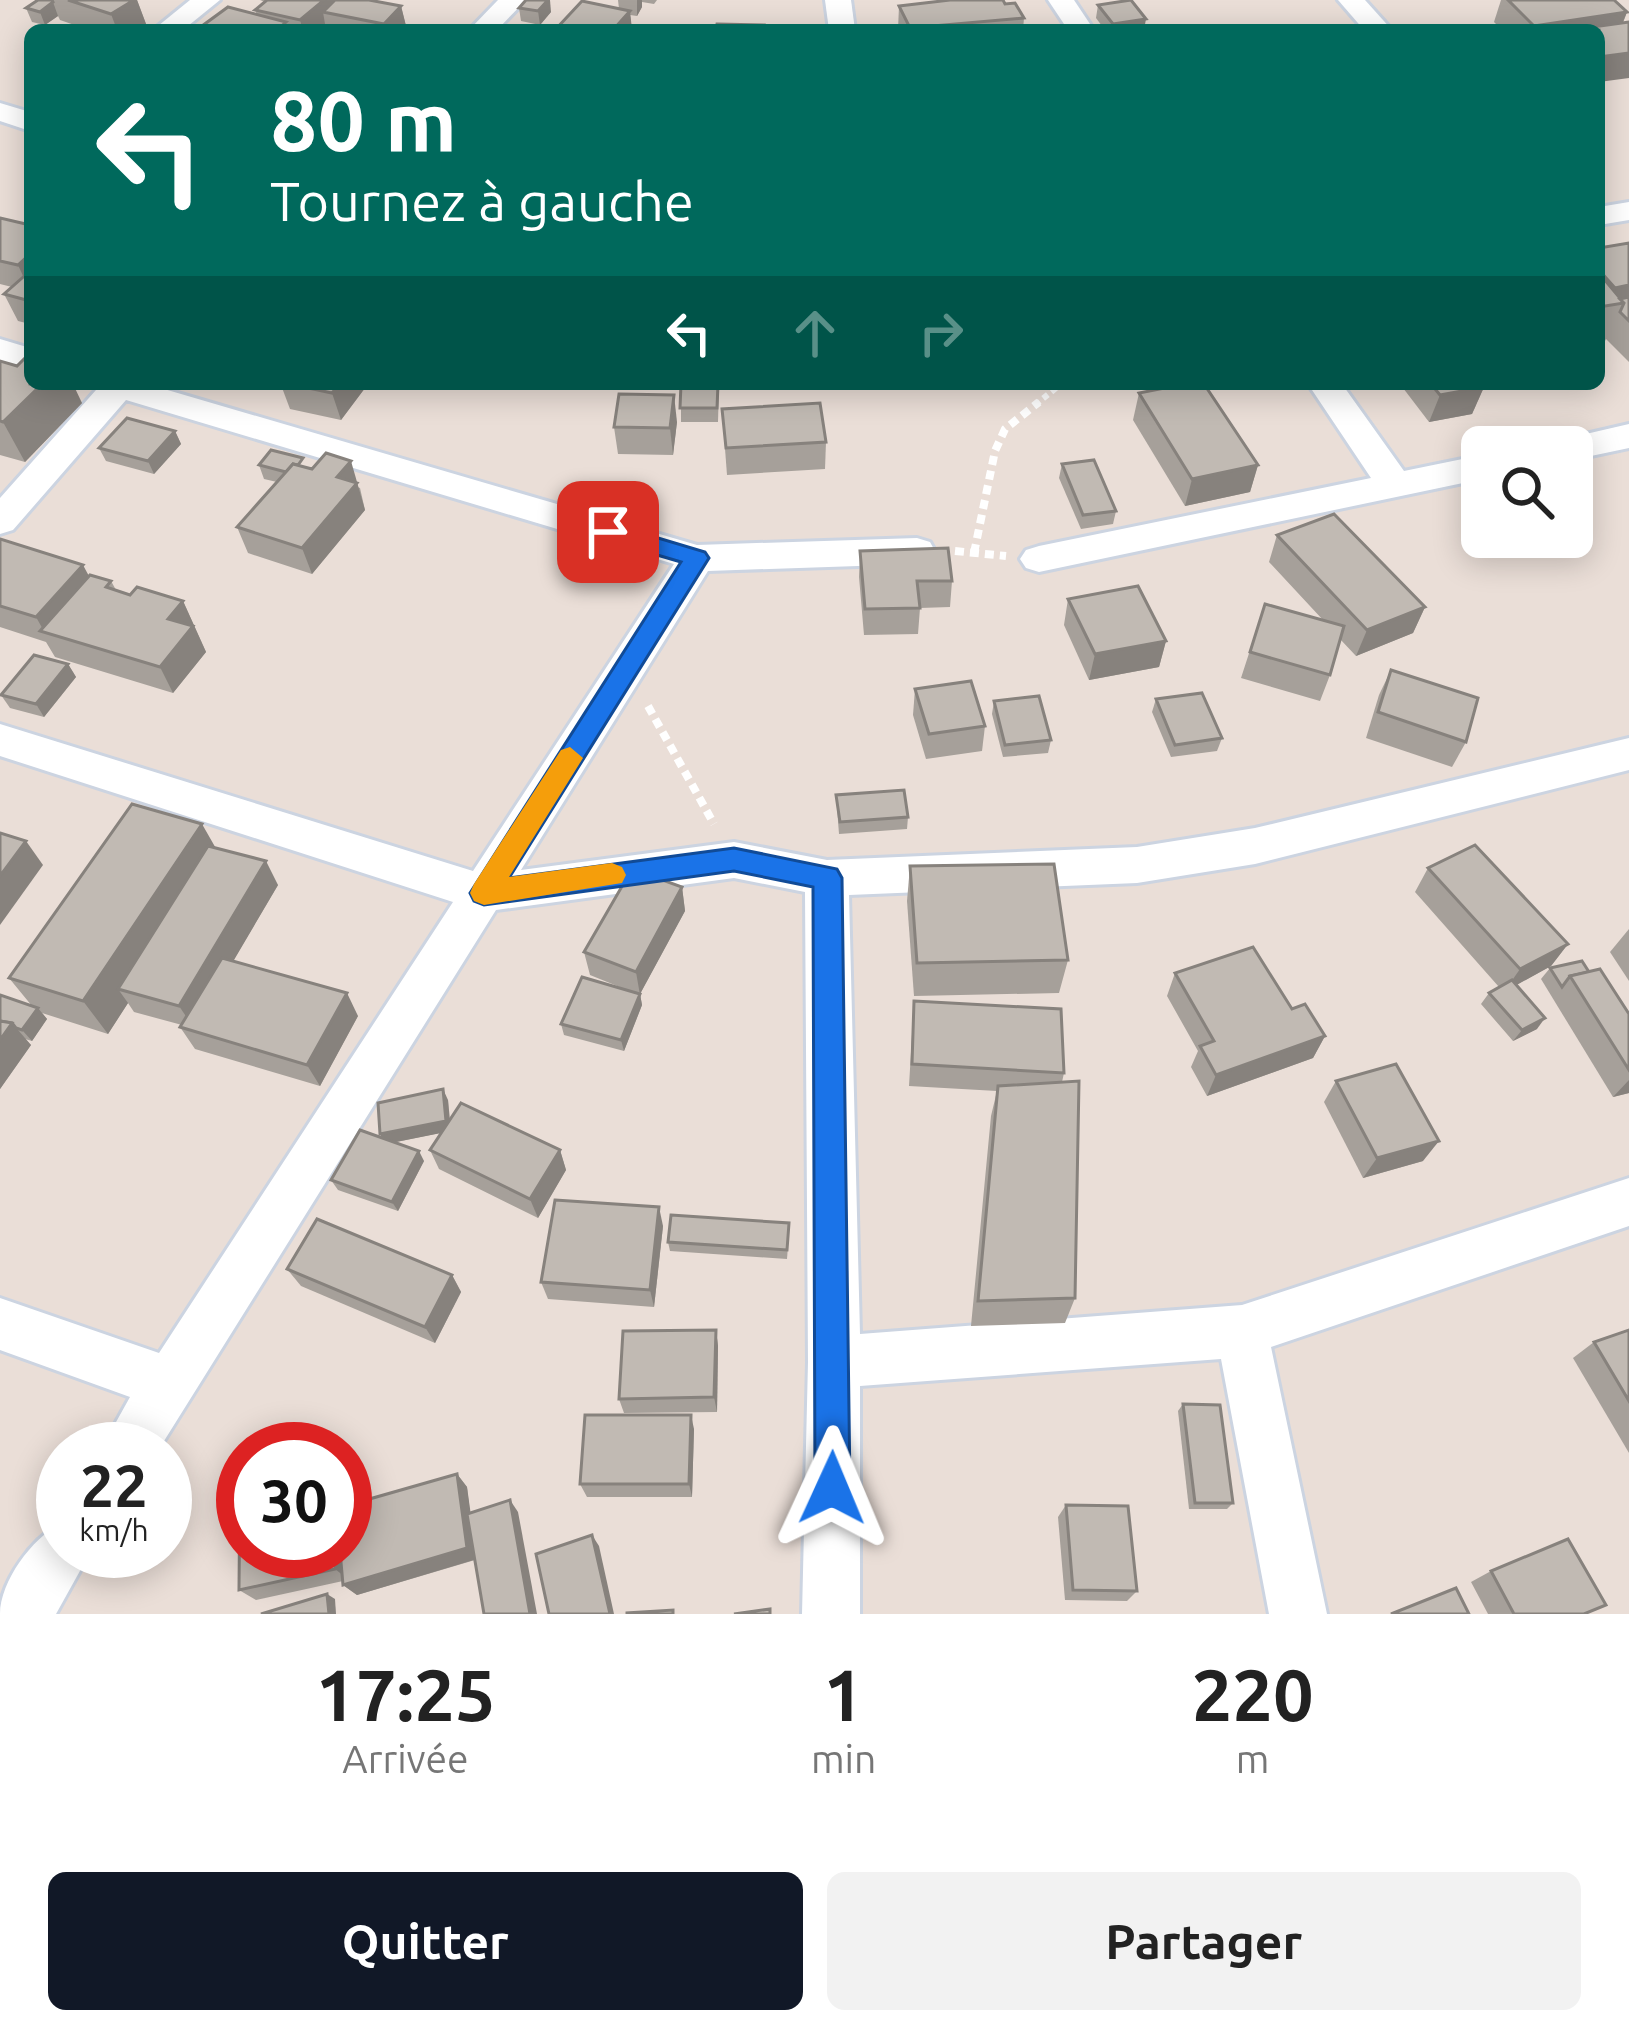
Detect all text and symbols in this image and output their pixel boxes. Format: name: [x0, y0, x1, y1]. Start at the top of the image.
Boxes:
icon: left: [72, 72, 228, 228]
text: 80 m: [270, 73, 457, 167]
text: Tournez à gauche: [270, 171, 694, 231]
icon: left: [656, 300, 722, 366]
icon: ahead: [782, 300, 848, 366]
icon: right: [908, 300, 974, 366]
map controls: [1461, 426, 1593, 558]
button: search: [1461, 426, 1593, 558]
pin: [557, 481, 659, 583]
icon: arrive: [575, 499, 641, 565]
speed limit sign: 30: [216, 1422, 372, 1578]
position arrow: [769, 1425, 895, 1551]
text: 22: [80, 1451, 148, 1518]
text: km/h: [79, 1513, 149, 1547]
text: 17:25: [315, 1654, 496, 1735]
text: 1: [823, 1654, 864, 1735]
text: 220: [1192, 1654, 1314, 1735]
text: Arrivée: [342, 1737, 469, 1780]
text: min: [811, 1737, 876, 1780]
text: m: [1236, 1737, 1269, 1780]
button: Quitter: [48, 1872, 803, 2010]
button: Partager: [827, 1872, 1581, 2010]

